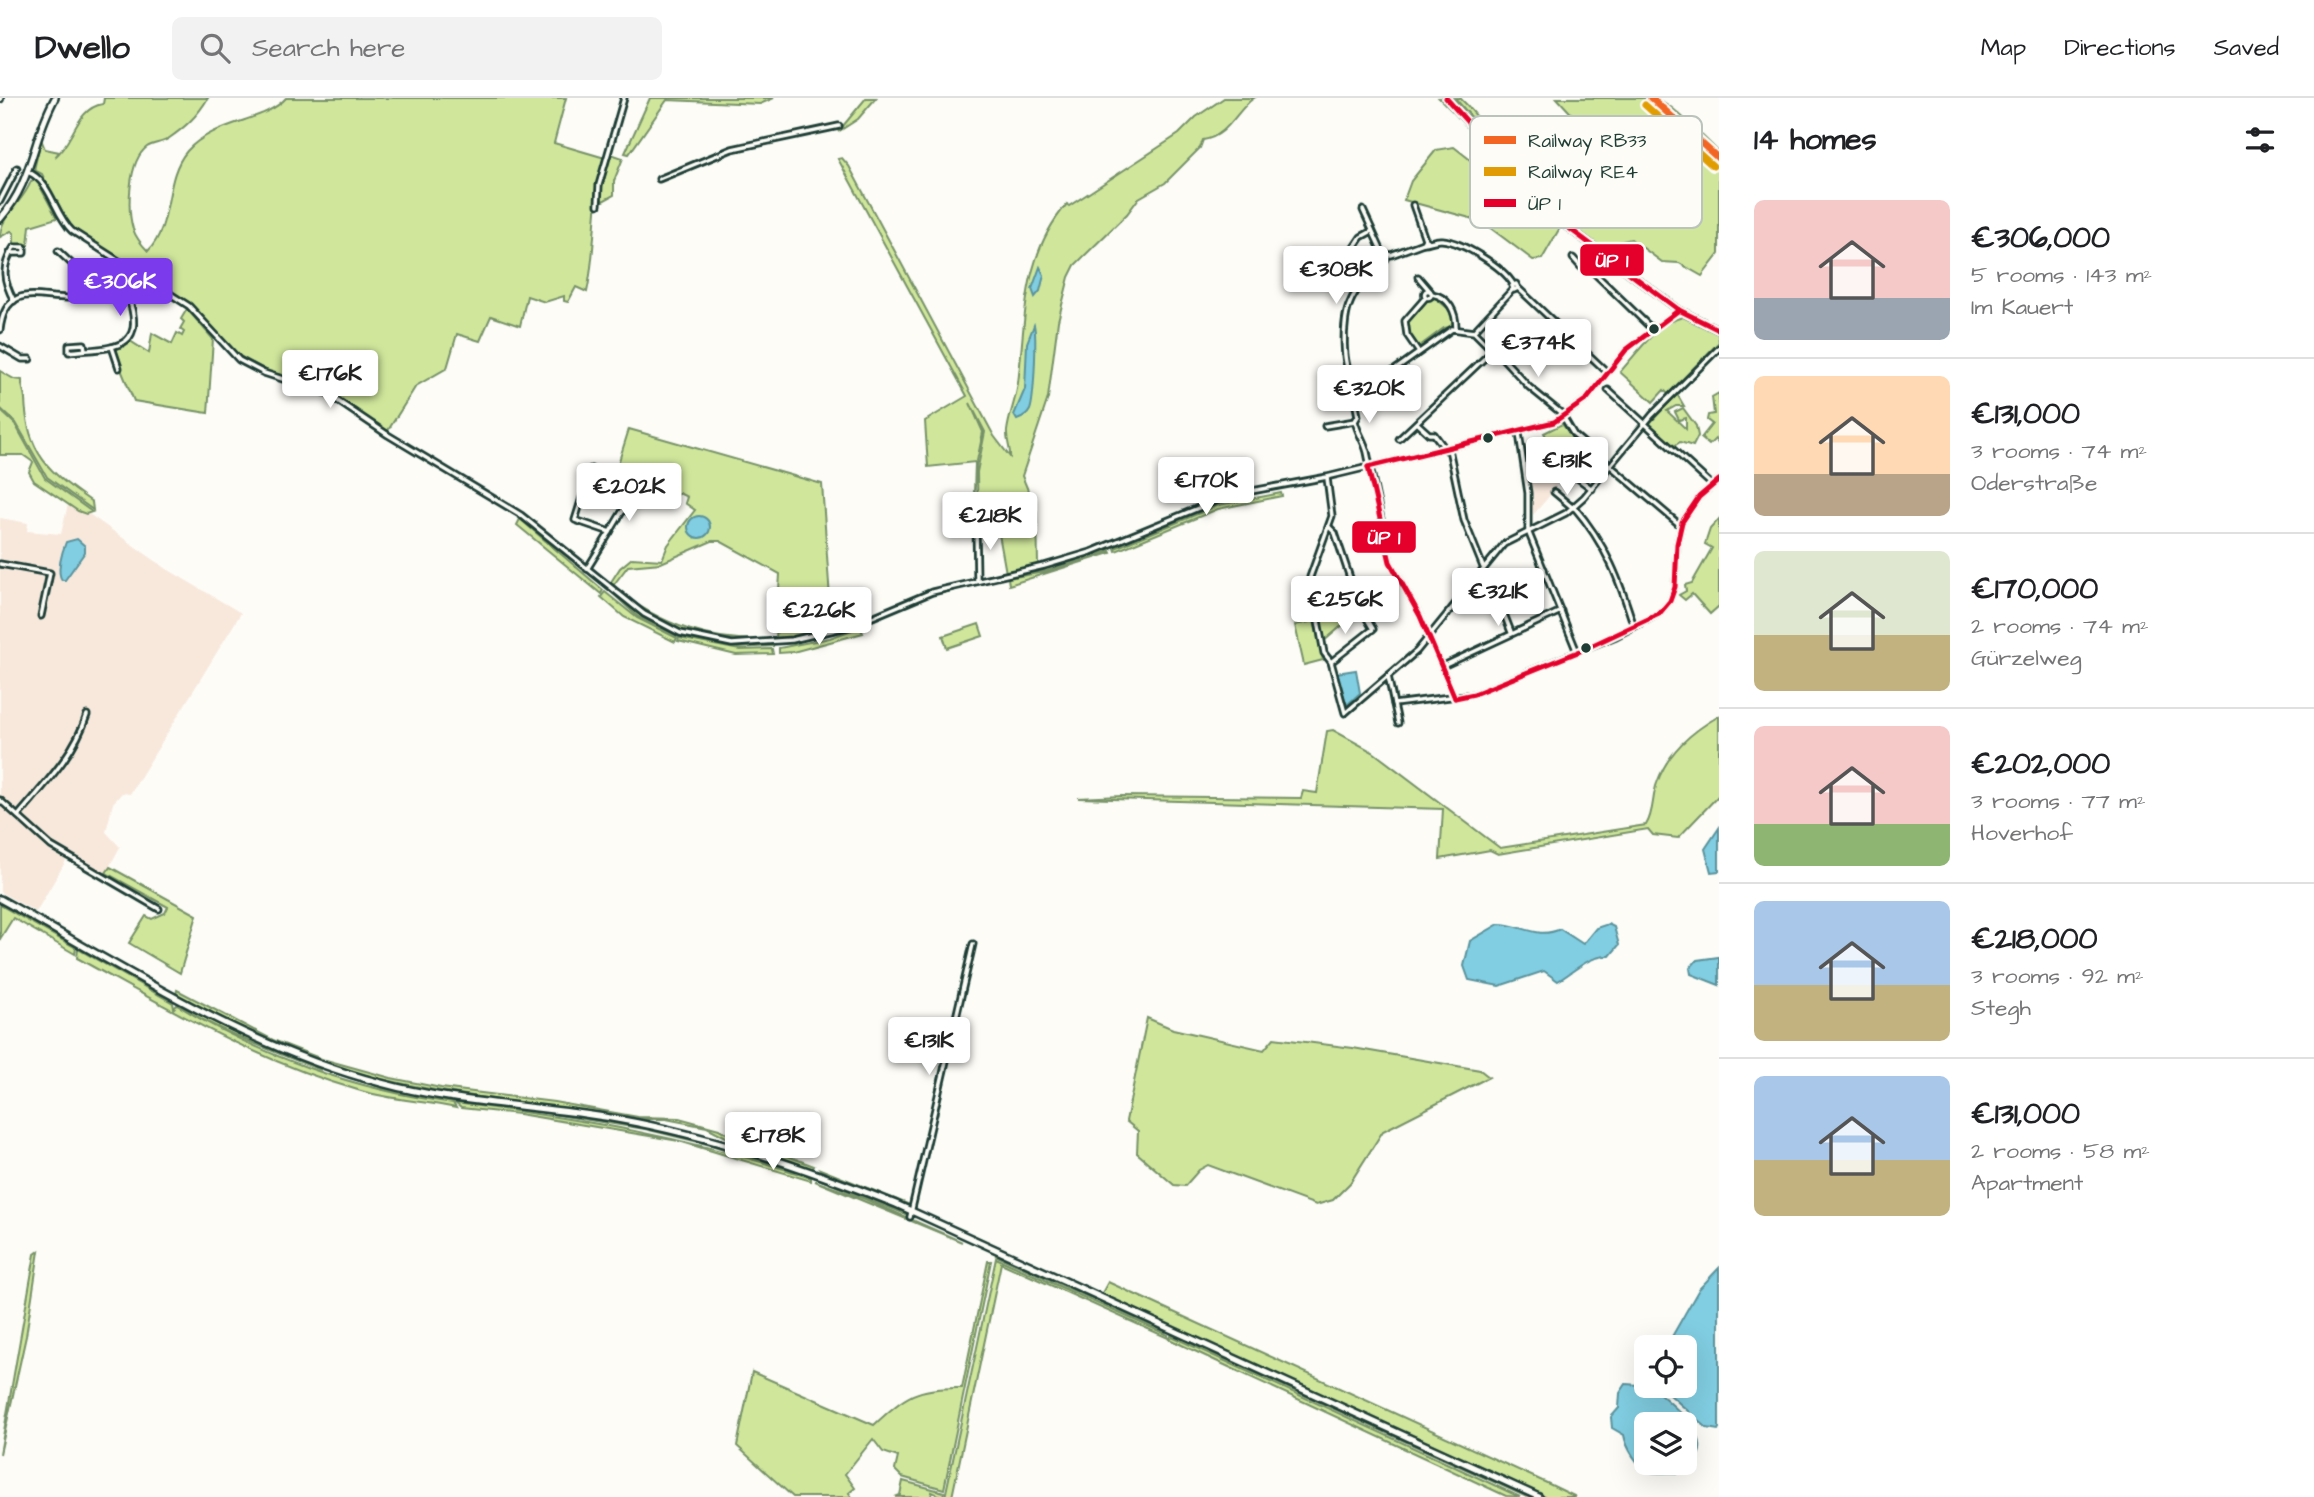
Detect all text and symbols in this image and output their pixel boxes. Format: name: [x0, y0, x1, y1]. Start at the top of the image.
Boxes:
search box: [172, 17, 662, 80]
text: Dwello: [35, 25, 130, 71]
icon: search: [196, 29, 234, 67]
text: Search here: [252, 30, 405, 66]
text: Map: [1981, 31, 2026, 65]
text: Directions: [2064, 31, 2176, 65]
text: Saved: [2214, 31, 2279, 65]
legend: [1470, 116, 1702, 228]
text: 14 homes: [1754, 119, 1877, 161]
icon: filters: [2241, 121, 2279, 159]
text: Railway RB33: [1528, 128, 1647, 156]
text: Railway RE4: [1528, 159, 1638, 187]
text: ÜP 1: [1528, 191, 1561, 218]
text: €306,000: [1971, 217, 2110, 259]
icon: home: [1810, 228, 1894, 312]
line badge: ÜP 1: [1579, 243, 1645, 277]
pin: €308K: [1287, 246, 1385, 306]
text: ÜP 1: [1596, 248, 1629, 275]
text: €308K: [1299, 253, 1373, 285]
pin: €306K: [71, 258, 169, 318]
text: 5 rooms · 143 m²: [1971, 259, 2152, 291]
text: €306K: [84, 265, 156, 297]
text: Im Kauert: [1971, 291, 2073, 323]
pin: €374K: [1489, 320, 1587, 379]
unlabelled marker: [1647, 322, 1661, 336]
text: €374K: [1501, 326, 1575, 358]
pin: €176K: [281, 350, 379, 410]
text: €176K: [298, 357, 362, 389]
pin: €320K: [1320, 366, 1418, 425]
text: €320K: [1333, 372, 1405, 404]
text: €131,000: [1971, 393, 2080, 435]
icon: home: [1810, 404, 1894, 488]
unlabelled marker: [1481, 431, 1495, 445]
text: 3 rooms · 74 m²: [1971, 435, 2147, 467]
pin: €131K: [1518, 438, 1616, 497]
text: €131K: [1542, 444, 1592, 476]
pin: €170K: [1157, 458, 1255, 517]
pin: €202K: [580, 464, 678, 523]
text: €170K: [1174, 464, 1238, 496]
text: Oderstraße: [1971, 467, 2097, 499]
text: €202K: [592, 470, 666, 502]
pin: €218K: [941, 492, 1039, 552]
text: €218K: [958, 499, 1022, 531]
line badge: ÜP 1: [1351, 520, 1417, 554]
text: ÜP 1: [1368, 525, 1401, 552]
pin: €321K: [1449, 568, 1547, 628]
text: €170,000: [1971, 568, 2098, 610]
text: €321K: [1468, 575, 1528, 607]
pin: €256K: [1296, 576, 1394, 636]
icon: home: [1810, 579, 1894, 663]
text: €256K: [1307, 583, 1383, 615]
pin: €226K: [770, 588, 868, 647]
text: €226K: [783, 594, 855, 626]
text: 2 rooms · 74 m²: [1971, 610, 2149, 642]
unlabelled marker: [1579, 641, 1593, 655]
text: Gürzelweg: [1971, 642, 2082, 674]
text: €202,000: [1971, 743, 2110, 785]
icon: home: [1810, 754, 1894, 838]
text: 3 rooms · 77 m²: [1971, 785, 2146, 817]
text: Hoverhof: [1971, 817, 2073, 849]
text: €218,000: [1971, 918, 2097, 960]
icon: home: [1810, 929, 1894, 1013]
text: 3 rooms · 92 m²: [1971, 960, 2144, 992]
text: Stegh: [1971, 992, 2031, 1024]
pin: €131K: [880, 1018, 978, 1077]
text: €131K: [904, 1024, 954, 1056]
text: €131,000: [1971, 1093, 2080, 1135]
icon: home: [1810, 1104, 1894, 1188]
pin: €178K: [724, 1112, 822, 1172]
text: €178K: [741, 1119, 805, 1151]
text: 2 rooms · 58 m²: [1971, 1135, 2150, 1167]
text: Apartment: [1971, 1167, 2083, 1199]
map controls: [1634, 1335, 1697, 1475]
button: locate: [1634, 1335, 1697, 1398]
button: layers: [1634, 1412, 1697, 1475]

